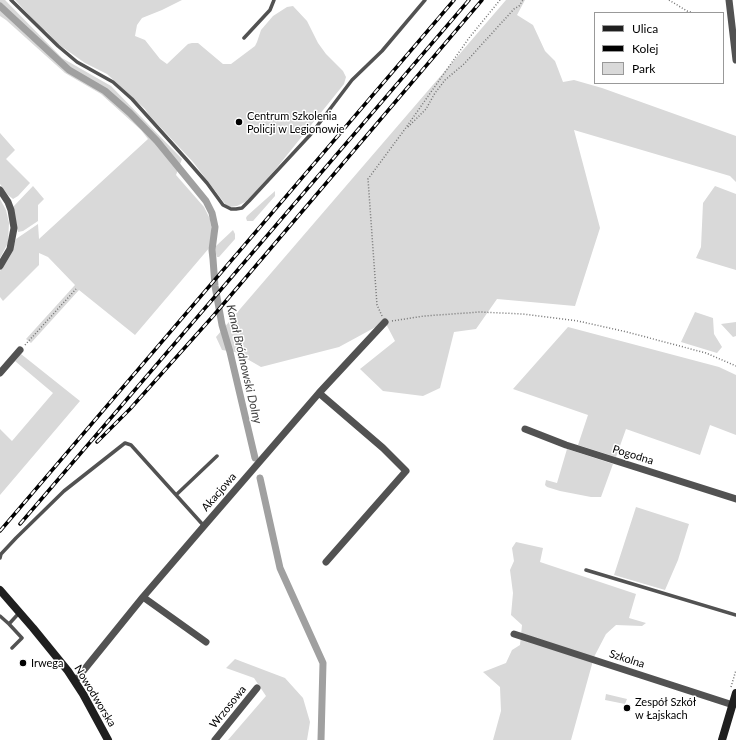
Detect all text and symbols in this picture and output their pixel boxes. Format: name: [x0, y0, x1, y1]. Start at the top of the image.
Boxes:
legend: [594, 12, 724, 84]
text: Ulica: [632, 21, 658, 36]
text: Kolej: [632, 41, 658, 56]
text: Park: [632, 61, 655, 76]
place label: Centrum Szkolenia Policji w Legionowie: [247, 109, 345, 135]
marker: Centrum Szkolenia Policji w Legionowie: [234, 117, 244, 127]
water label: Kanał Bródnowski Dolny: [223, 303, 265, 425]
street label: Pogodna: [611, 443, 655, 467]
street label: Akacjowa: [199, 470, 239, 514]
street label: Szkolna: [608, 647, 646, 671]
place label: Irwega: [31, 656, 64, 670]
marker: Irwega: [18, 658, 28, 668]
street label: Nowodworska: [71, 663, 119, 729]
street label: Wrzosowa: [207, 683, 249, 731]
place label: Zespół Szkół w Łajskach: [635, 695, 696, 721]
marker: Zespół Szkół w Łajskach: [622, 703, 632, 713]

